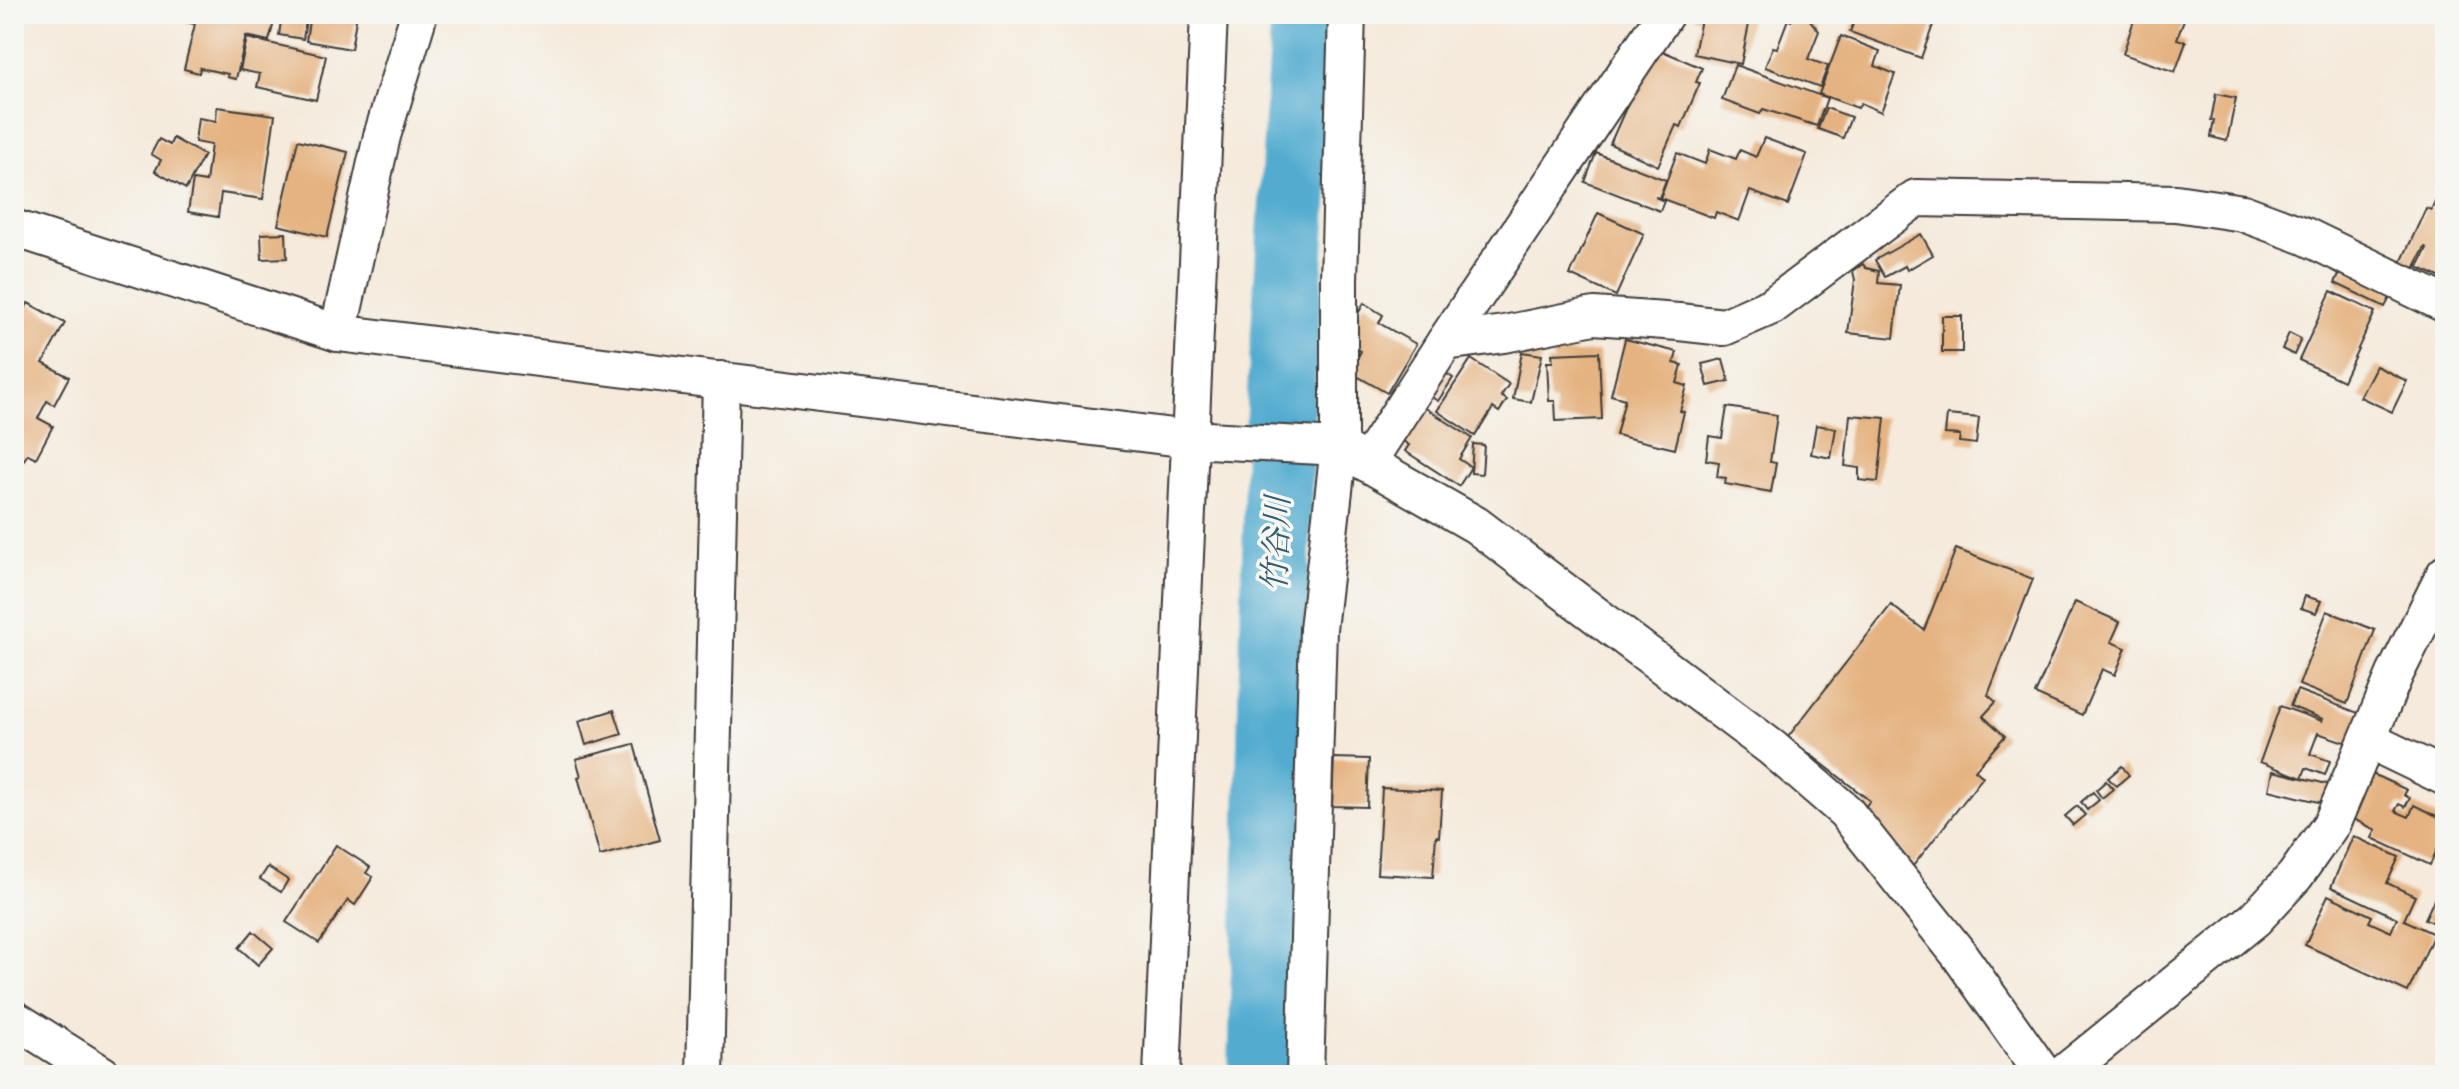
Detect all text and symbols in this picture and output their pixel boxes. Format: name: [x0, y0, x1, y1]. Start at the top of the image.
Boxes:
water label: 竹谷川: [1253, 492, 1299, 593]

